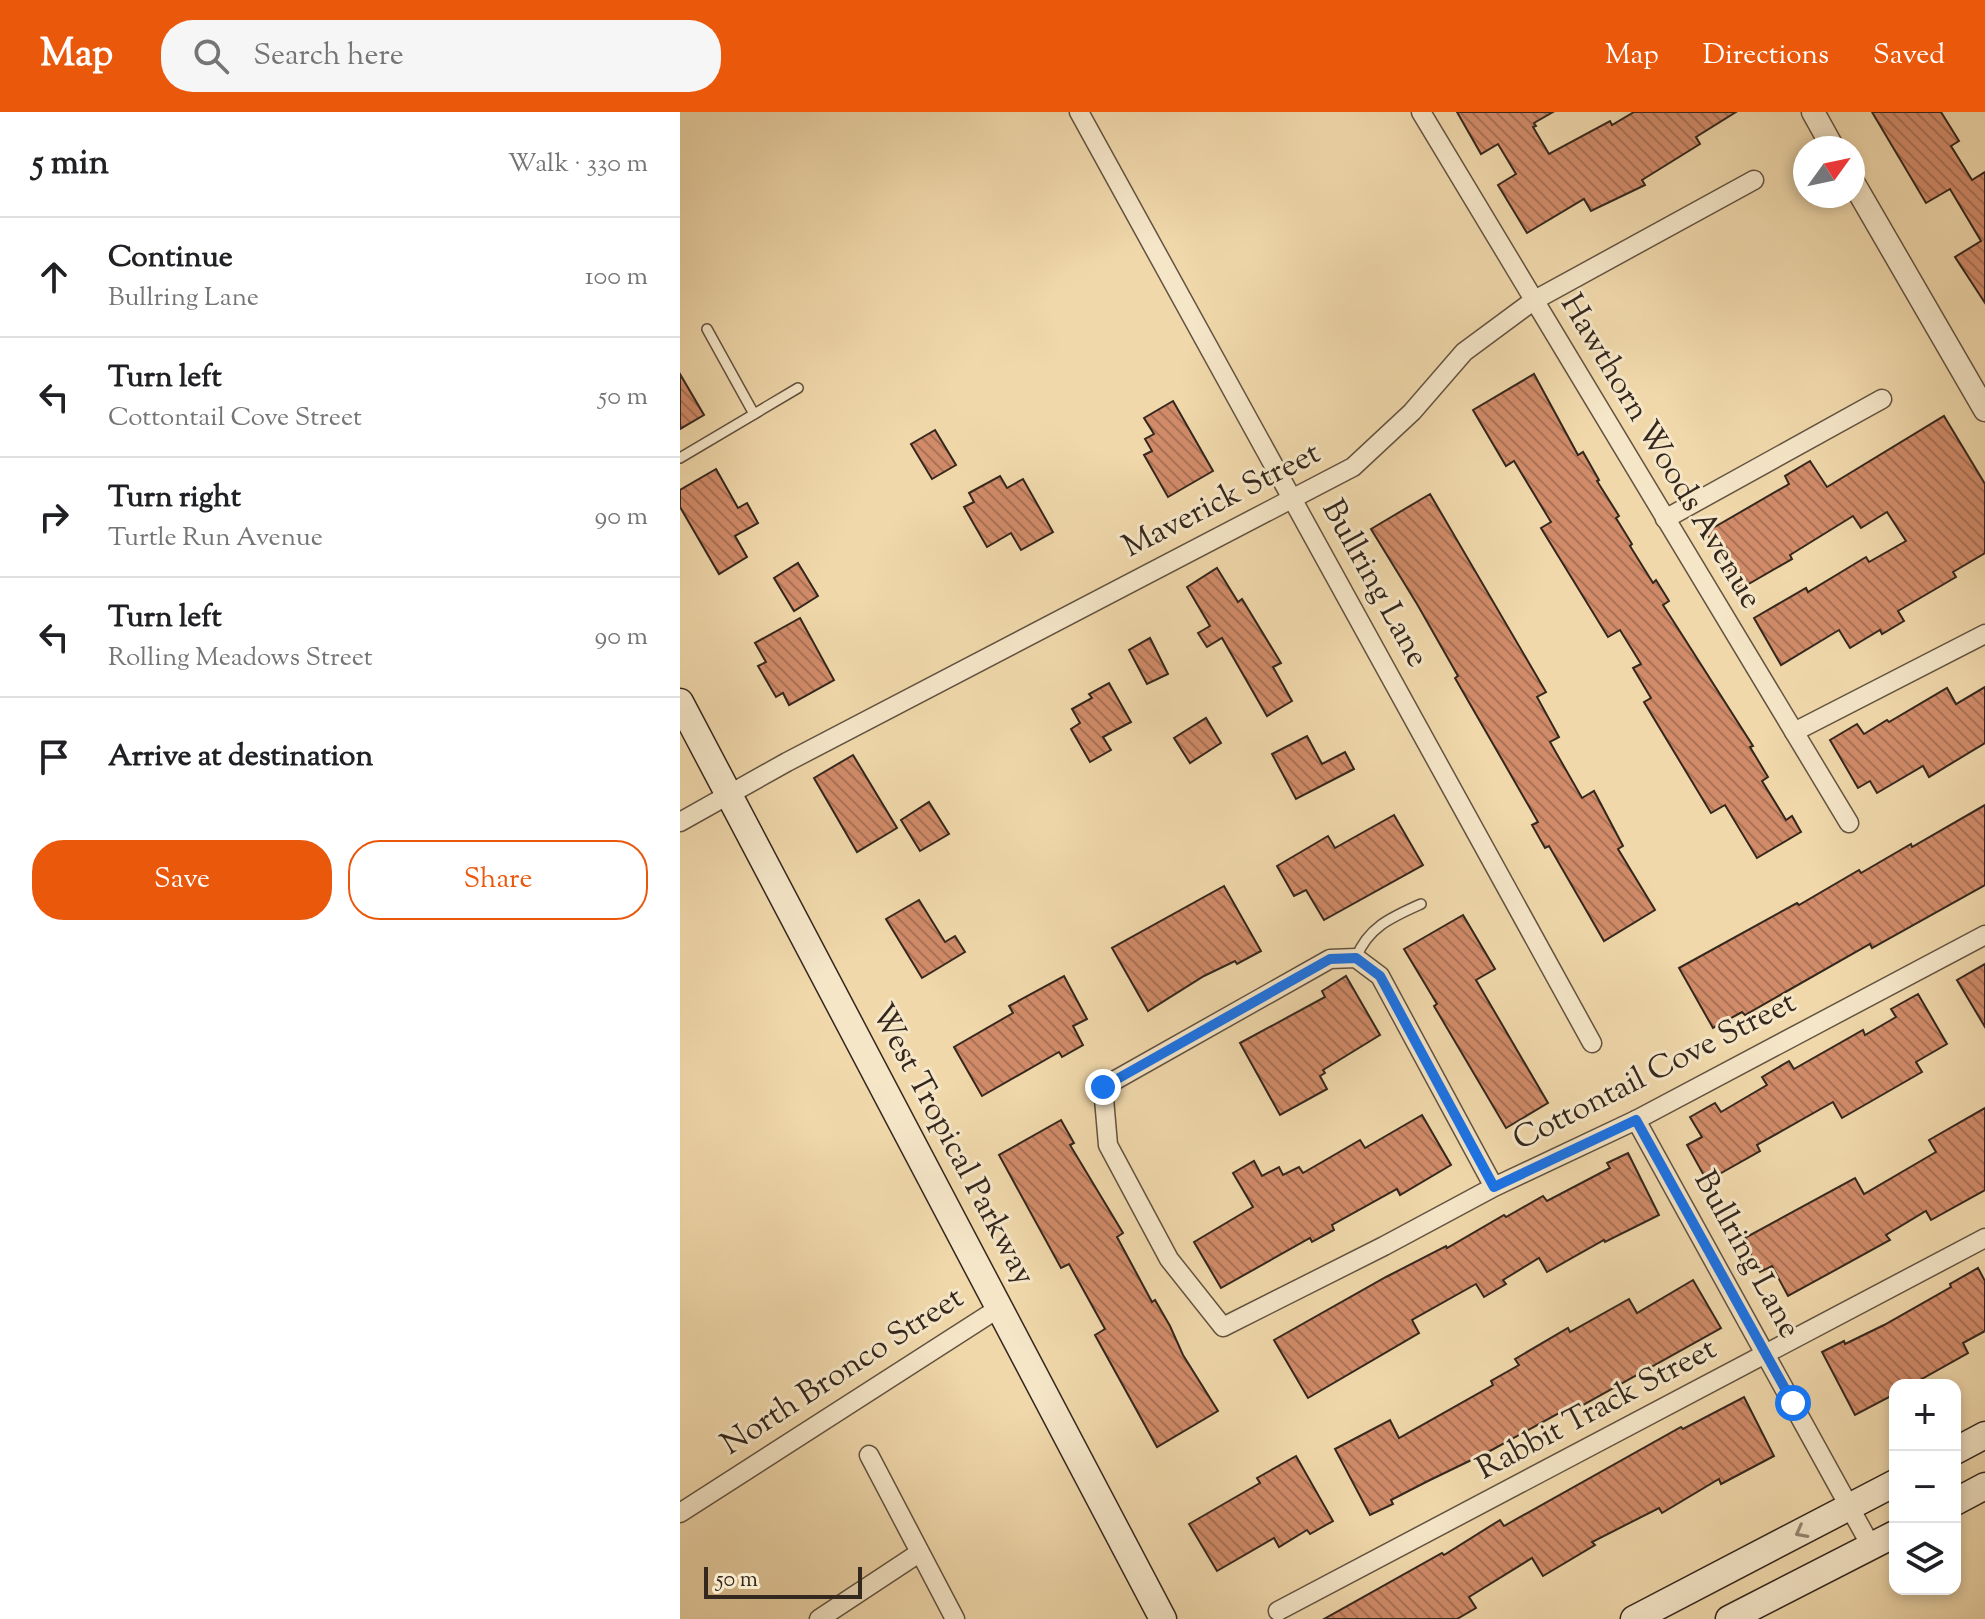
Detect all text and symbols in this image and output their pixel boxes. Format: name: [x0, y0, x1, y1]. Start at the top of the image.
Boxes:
search box: [161, 20, 721, 92]
text: Map: [40, 29, 113, 83]
icon: search: [189, 34, 233, 78]
text: Search here: [253, 35, 404, 78]
text: Map: [1605, 36, 1659, 76]
text: Directions: [1703, 36, 1829, 76]
text: Saved: [1873, 36, 1945, 76]
north arrow: [1793, 136, 1865, 208]
text: 5 min: [32, 140, 109, 189]
text: Walk · 330 m: [508, 146, 648, 183]
text: Continue: [108, 237, 233, 280]
icon: ahead: [32, 255, 76, 299]
text: 100 m: [585, 259, 648, 296]
text: Bullring Lane: [108, 280, 259, 317]
street label: Hawthorn Woods Avenue: [1548, 286, 1772, 618]
text: Turn left: [108, 357, 222, 400]
icon: left: [32, 375, 76, 419]
text: 50 m: [598, 379, 648, 416]
text: Cottontail Cove Street: [108, 400, 362, 437]
street label: Maverick Street: [1115, 431, 1329, 571]
text: Turn right: [108, 477, 241, 520]
street label: Bullring Lane: [1309, 492, 1439, 676]
icon: right: [32, 495, 76, 539]
text: 90 m: [595, 499, 648, 536]
text: Turtle Run Avenue: [108, 520, 323, 557]
text: Turn left: [108, 597, 222, 640]
icon: left: [32, 615, 76, 659]
text: 90 m: [595, 619, 648, 656]
text: Rolling Meadows Street: [108, 640, 373, 677]
icon: arrive: [32, 735, 76, 779]
text: Arrive at destination: [108, 736, 373, 779]
button: Save: [32, 840, 332, 920]
button: Share: [348, 840, 648, 920]
street label: Cottontail Cove Street: [1505, 981, 1805, 1163]
street label: West Tropical Parkway: [858, 996, 1046, 1294]
route end: [1085, 1069, 1121, 1105]
street label: Bullring Lane: [1681, 1163, 1811, 1347]
street label: North Bronco Street: [713, 1276, 973, 1468]
street label: Rabbit Track Street: [1469, 1327, 1725, 1493]
map controls: [1889, 1379, 1961, 1595]
button: +: [1889, 1379, 1961, 1451]
route start: [1775, 1385, 1811, 1421]
button: −: [1889, 1451, 1961, 1523]
one-way arrow: [1795, 1522, 1809, 1537]
button: layers: [1889, 1523, 1961, 1595]
scale bar: [704, 1563, 862, 1599]
text: 50 m: [716, 1565, 758, 1597]

